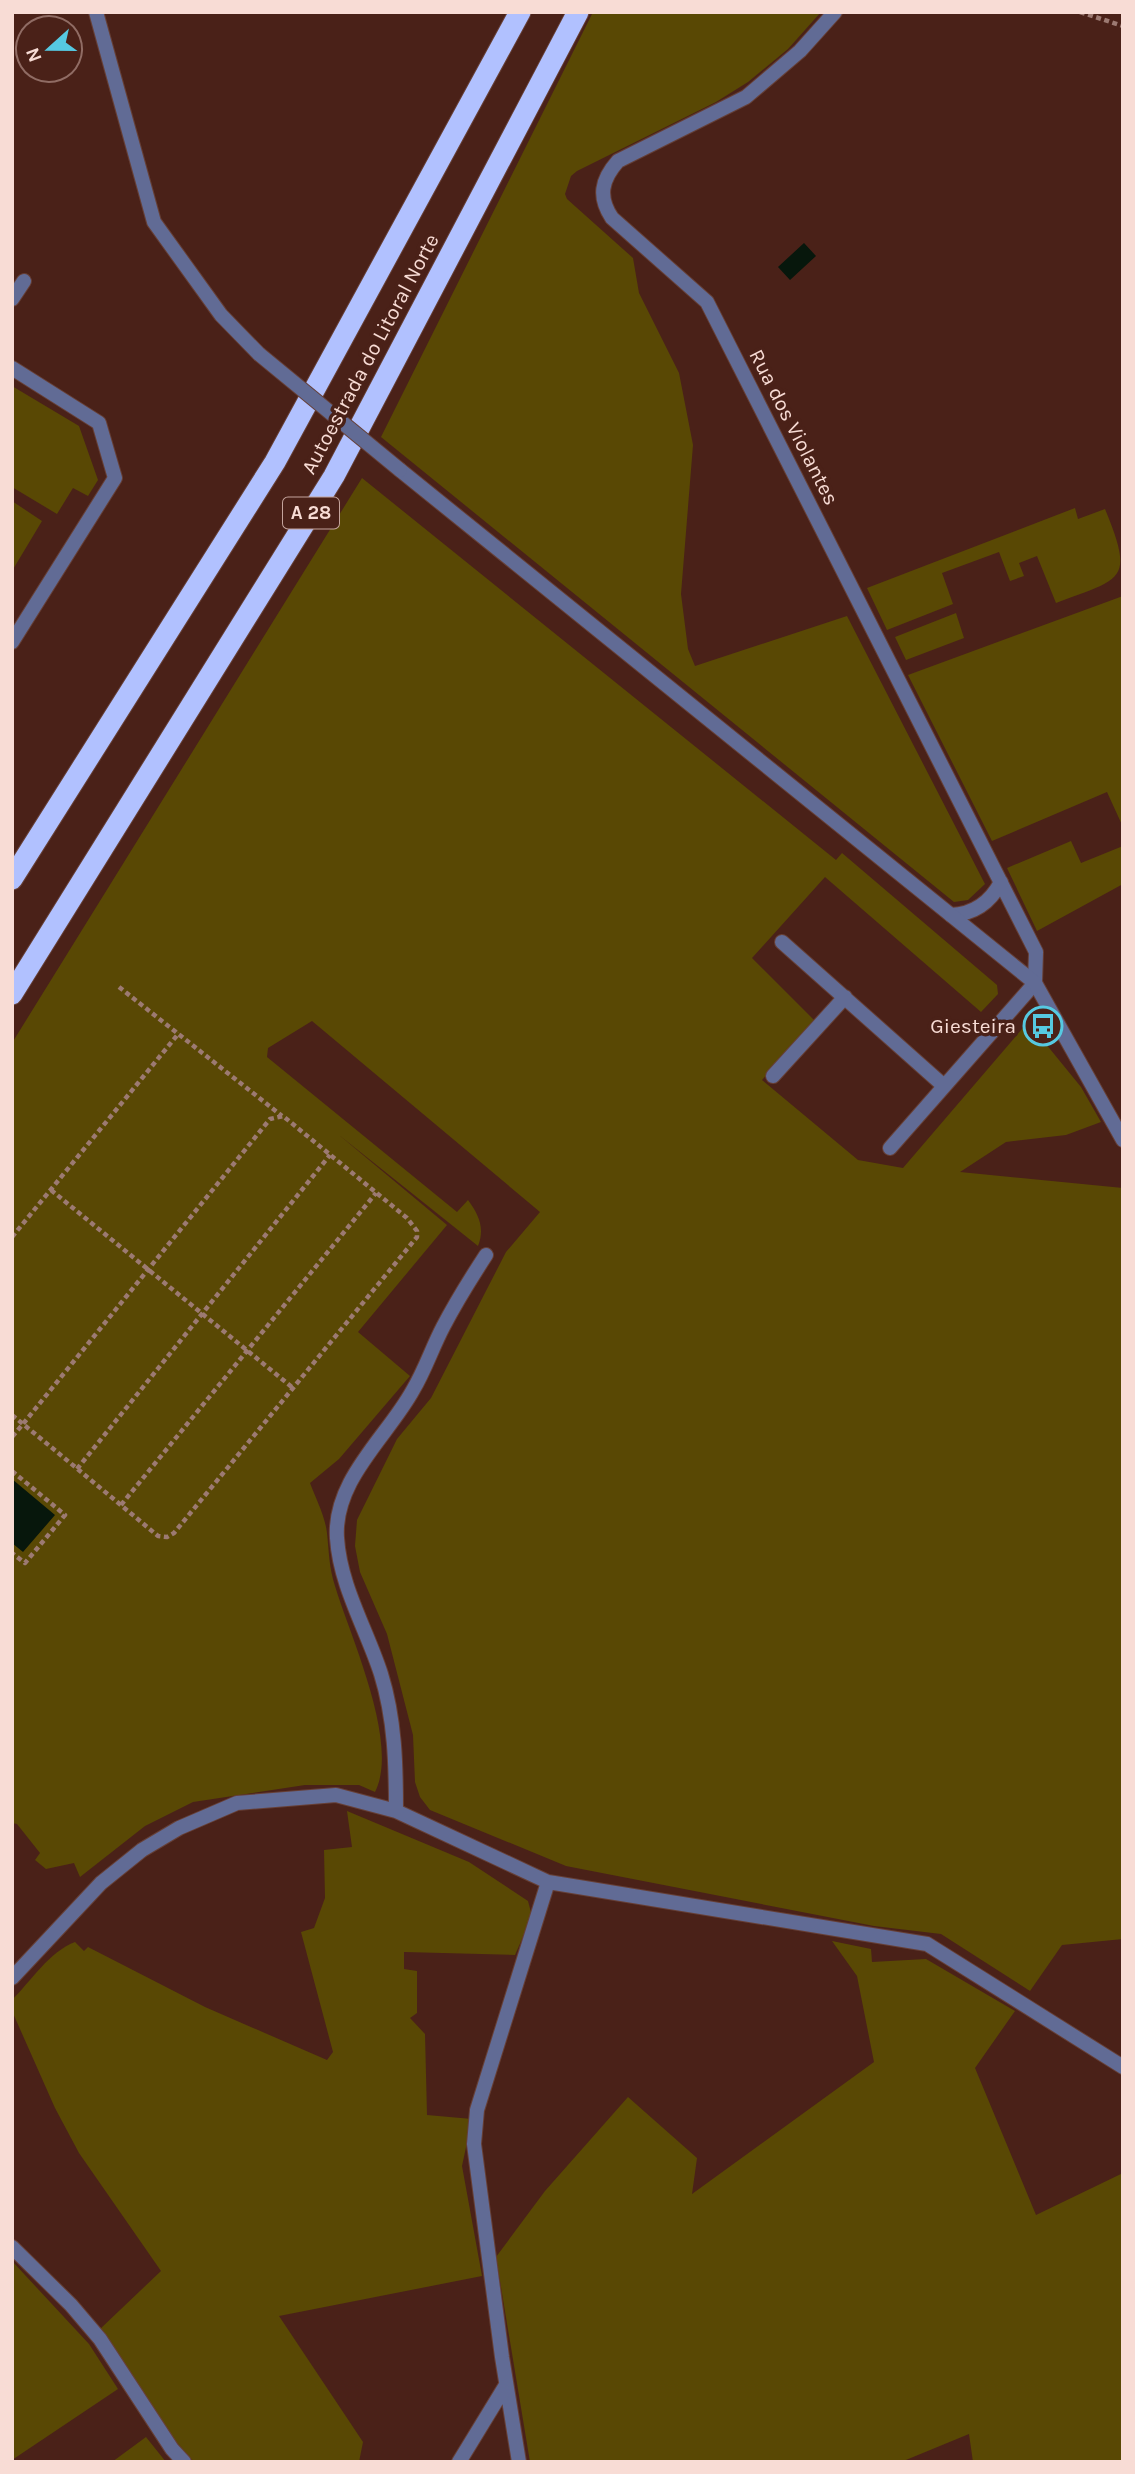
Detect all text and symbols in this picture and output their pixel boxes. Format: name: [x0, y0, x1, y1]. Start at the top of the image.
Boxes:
north arrow: [14, 14, 84, 84]
text: N: [21, 44, 47, 65]
street label: Autoestrada do Litoral Norte: [296, 230, 444, 478]
street label: Rua dos Violantes: [744, 345, 844, 509]
road number: A 28: [283, 498, 339, 528]
bus stop icon: Giesteira: [1022, 1005, 1064, 1047]
place label: Giesteira: [930, 1014, 1016, 1038]

